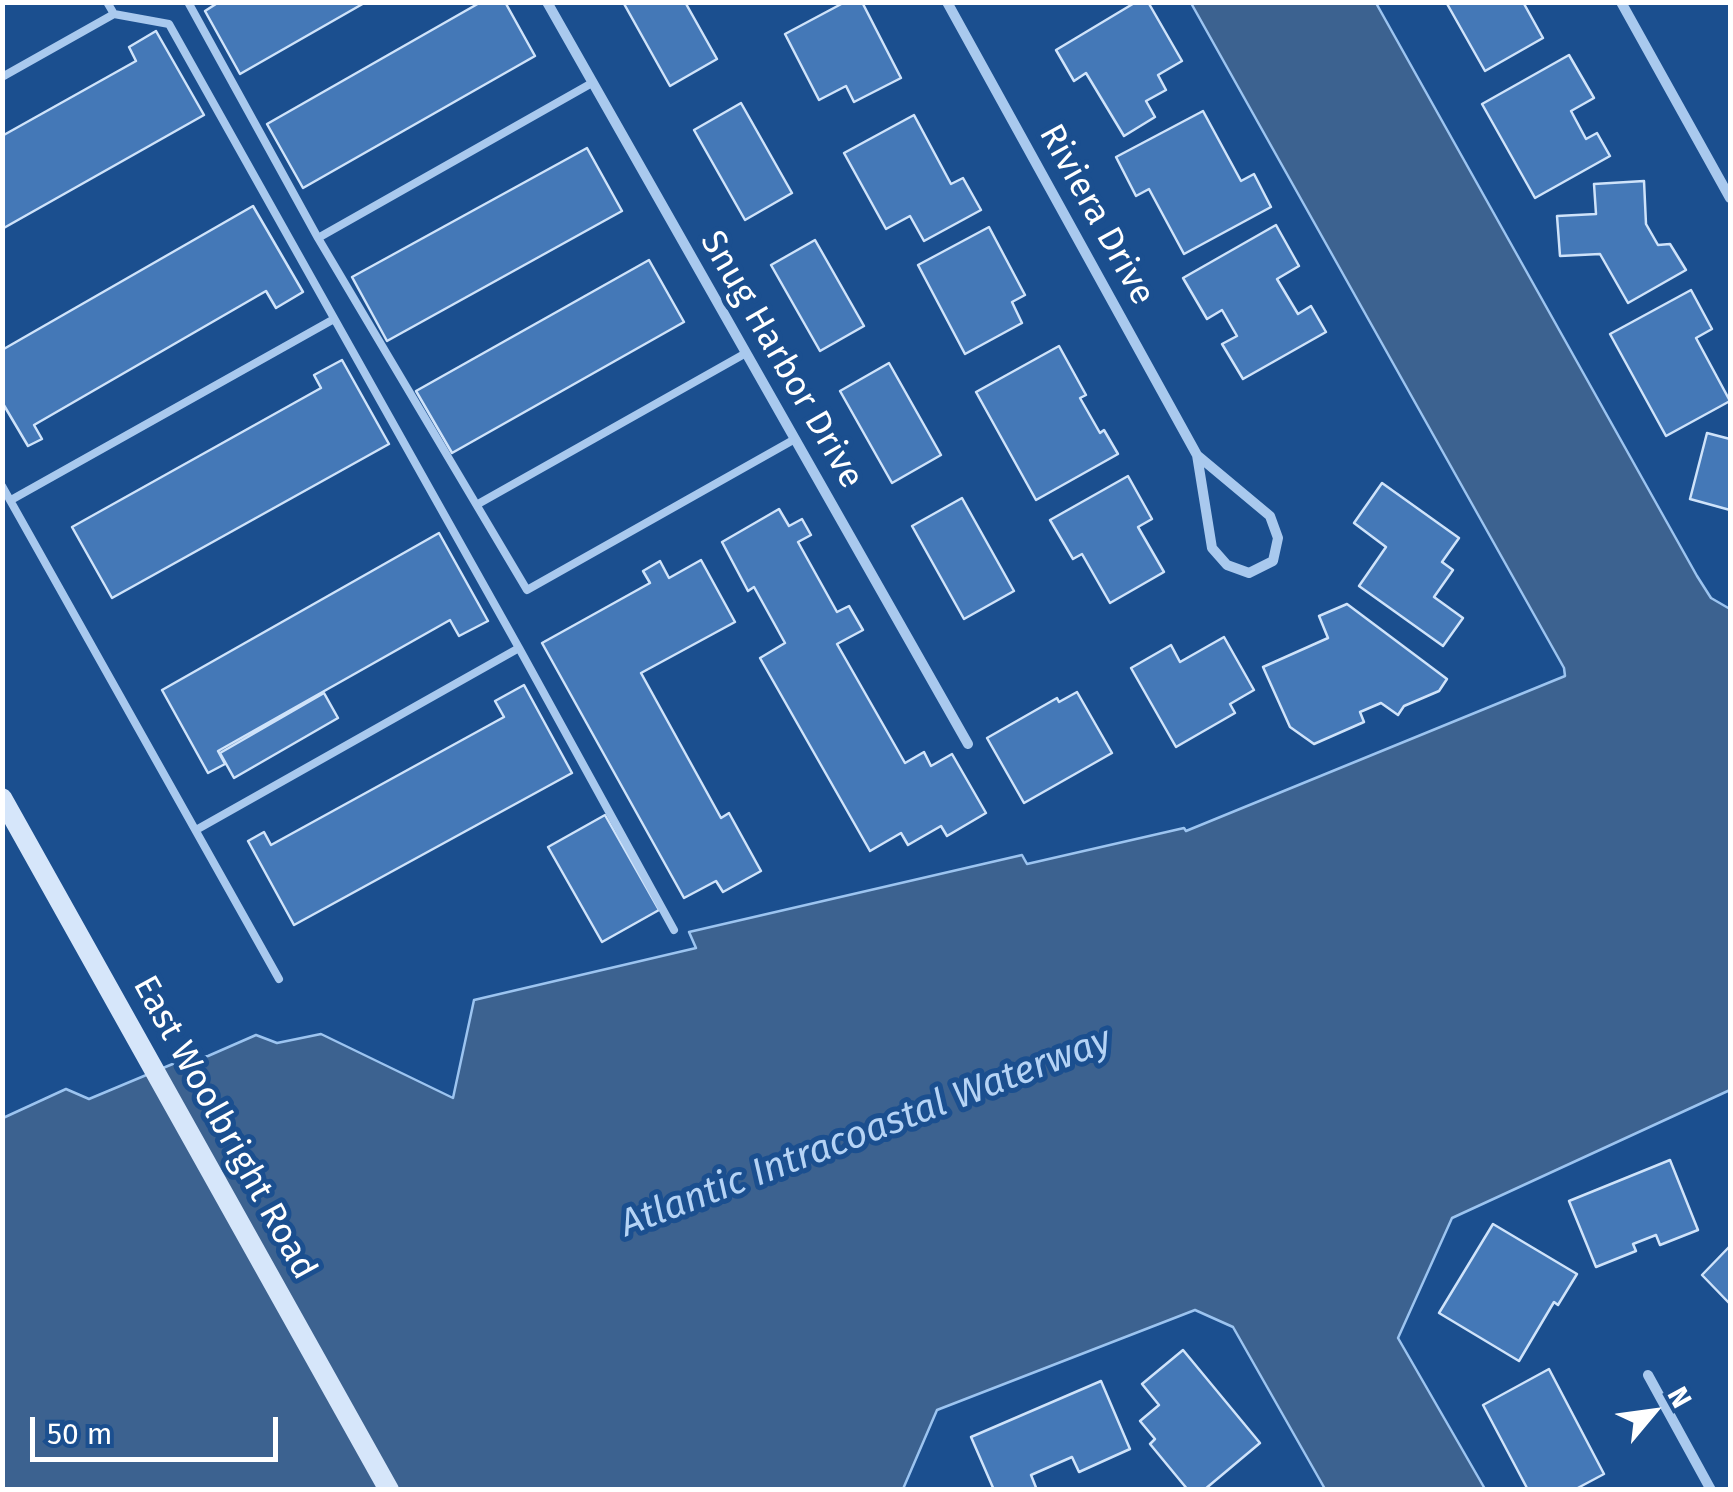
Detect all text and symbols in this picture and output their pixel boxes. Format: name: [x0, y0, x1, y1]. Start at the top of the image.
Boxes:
street label: Riviera Drive: [1029, 117, 1163, 313]
street label: Snug Harbor Drive: [690, 224, 872, 496]
street label: East Woolbright Road: [123, 969, 325, 1287]
water label: Atlantic Intracoastal Waterway: [614, 1018, 1118, 1248]
north arrow: [1603, 1362, 1703, 1462]
text: N: [1661, 1381, 1699, 1413]
scale bar: [35, 1397, 282, 1459]
text: 50 m: [47, 1416, 112, 1452]

